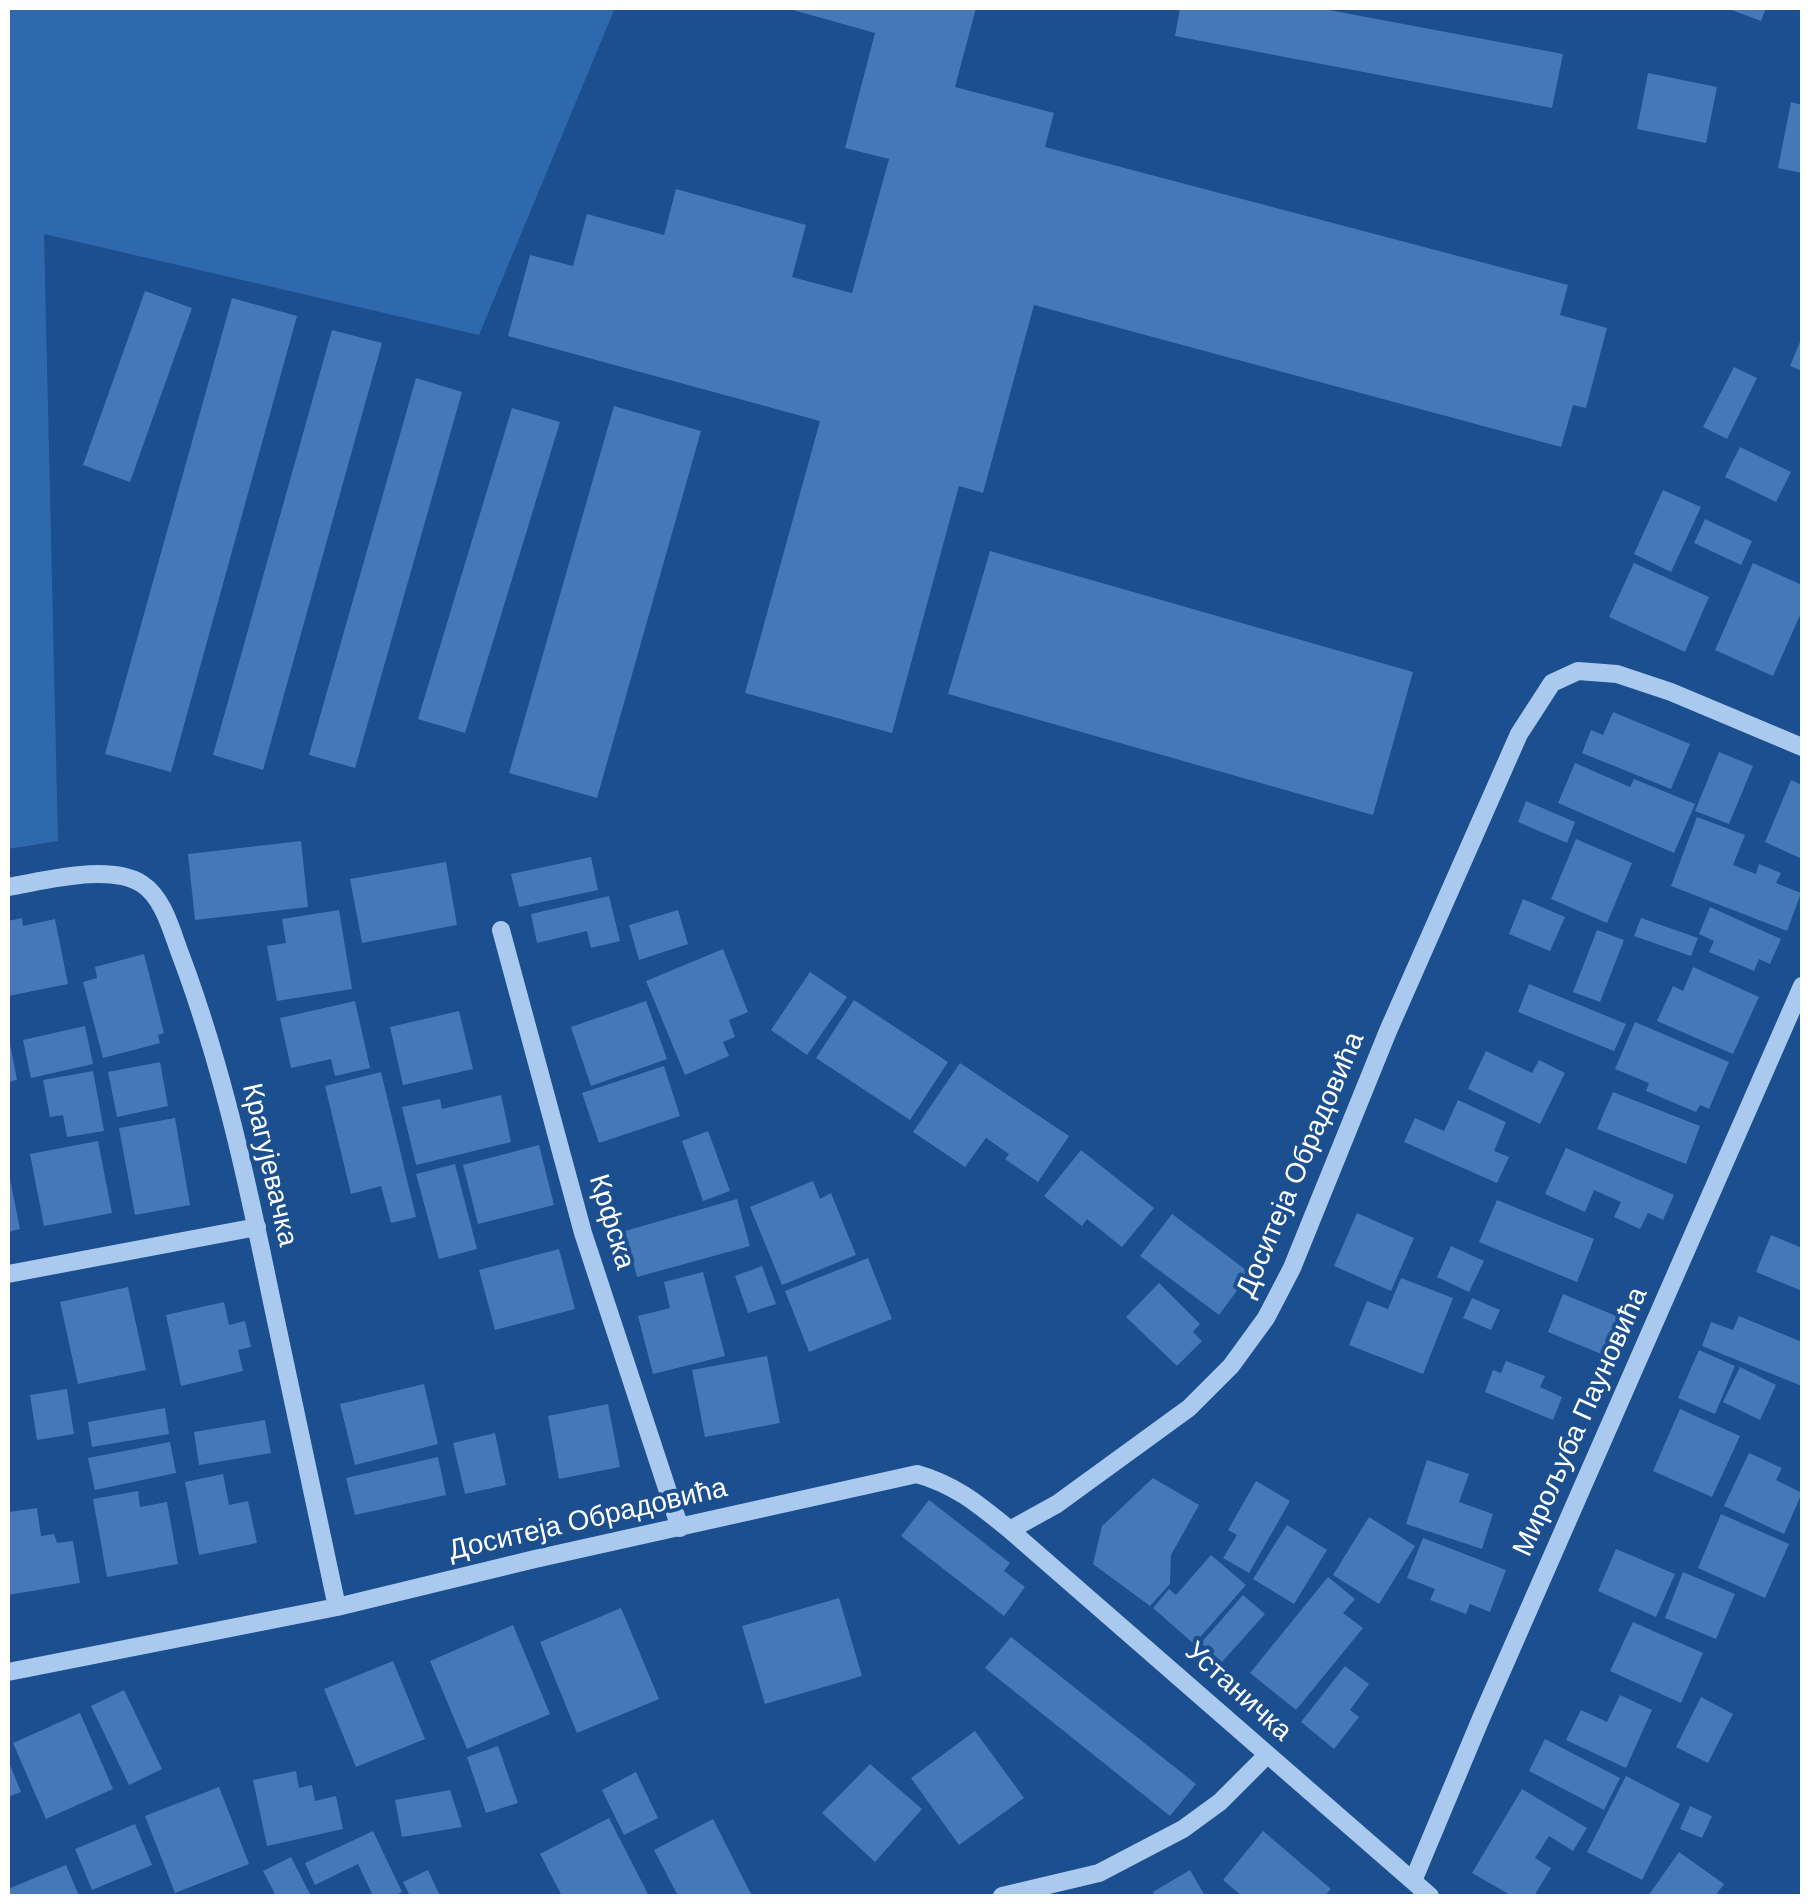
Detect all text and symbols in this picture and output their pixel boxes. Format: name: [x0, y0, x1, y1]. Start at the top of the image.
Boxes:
street label: Доситеја Обрадовића: [1230, 1027, 1372, 1303]
street label: Крагујевачка: [234, 1080, 304, 1250]
street label: Крфска: [581, 1171, 641, 1273]
street label: Мирољуба Пауновића: [1507, 1282, 1655, 1562]
street label: Доситеја Обрадовића: [446, 1472, 730, 1568]
street label: Устаничка: [1178, 1635, 1298, 1749]

